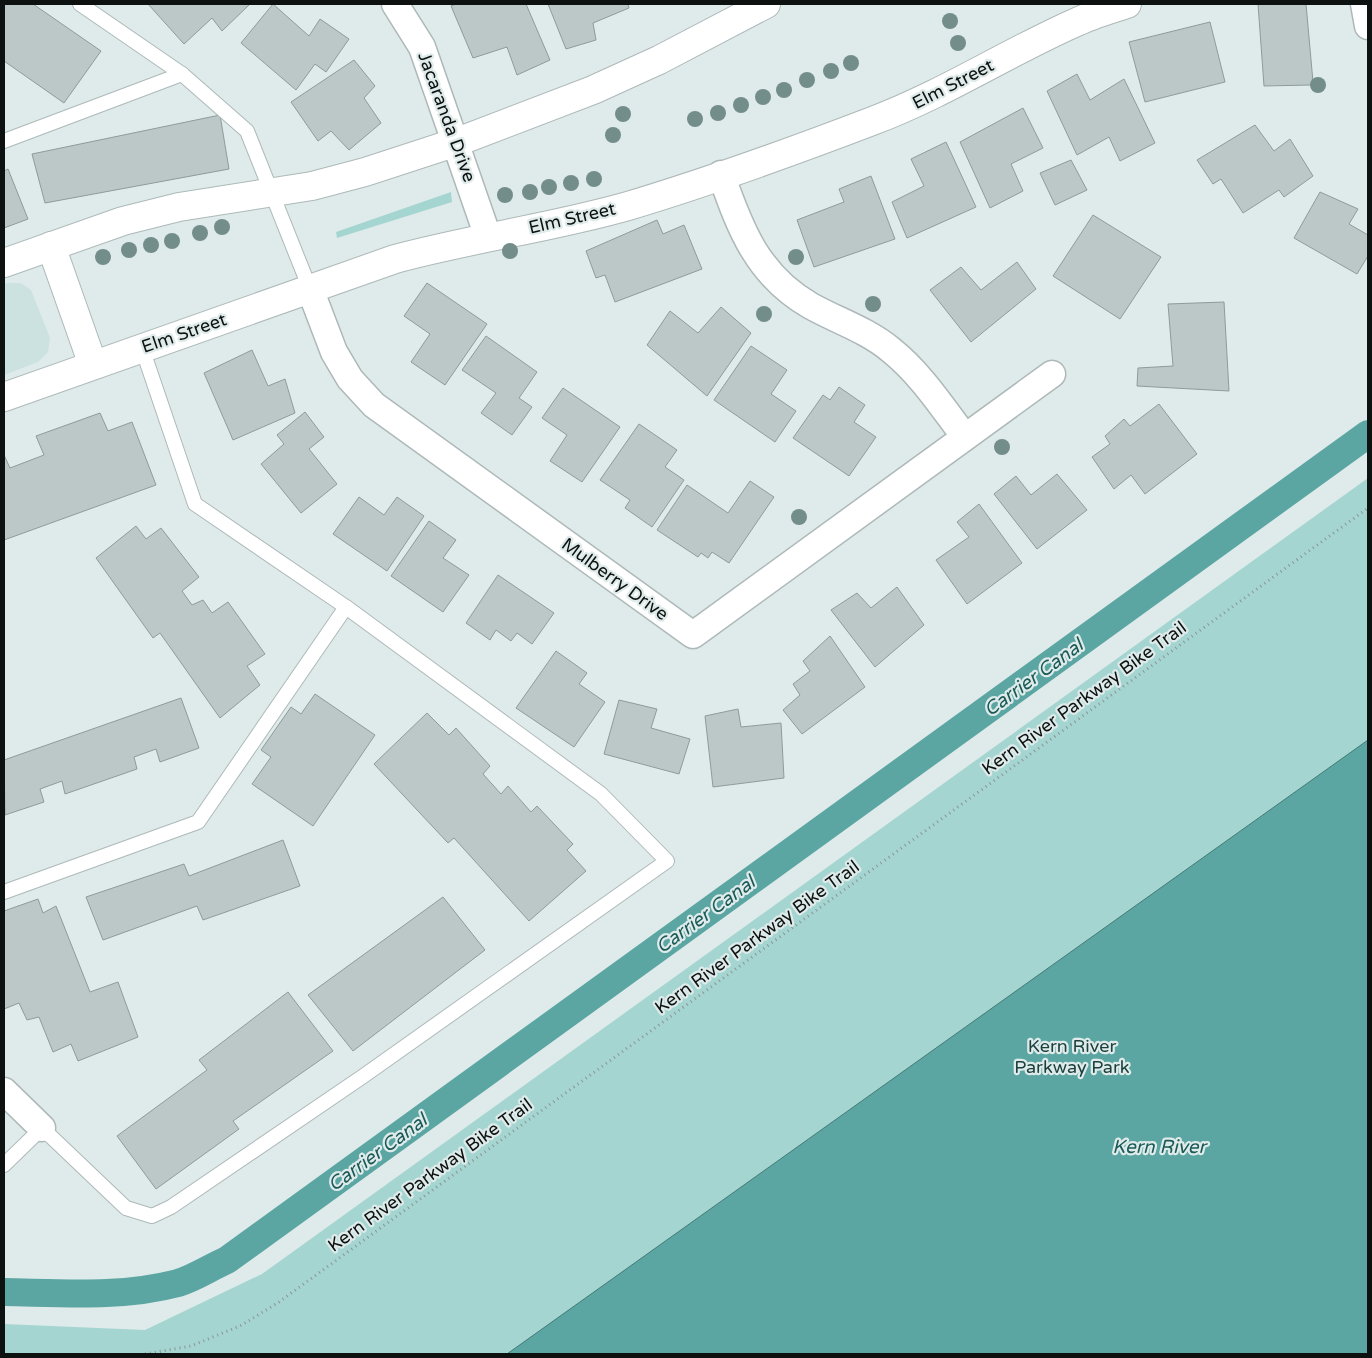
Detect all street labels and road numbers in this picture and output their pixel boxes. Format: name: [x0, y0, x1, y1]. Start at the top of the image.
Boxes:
street label: Jacaranda Drive: [413, 49, 481, 185]
street label: Elm Street: [909, 54, 998, 114]
street label: Elm Street: [526, 197, 618, 239]
street label: Elm Street: [139, 308, 230, 358]
street label: Mulberry Drive: [557, 533, 673, 625]
street label: Kern River Parkway Bike Trail: [977, 616, 1191, 780]
street label: Kern River Parkway Bike Trail: [650, 855, 864, 1019]
street label: Kern River Parkway Bike Trail: [323, 1093, 537, 1257]

